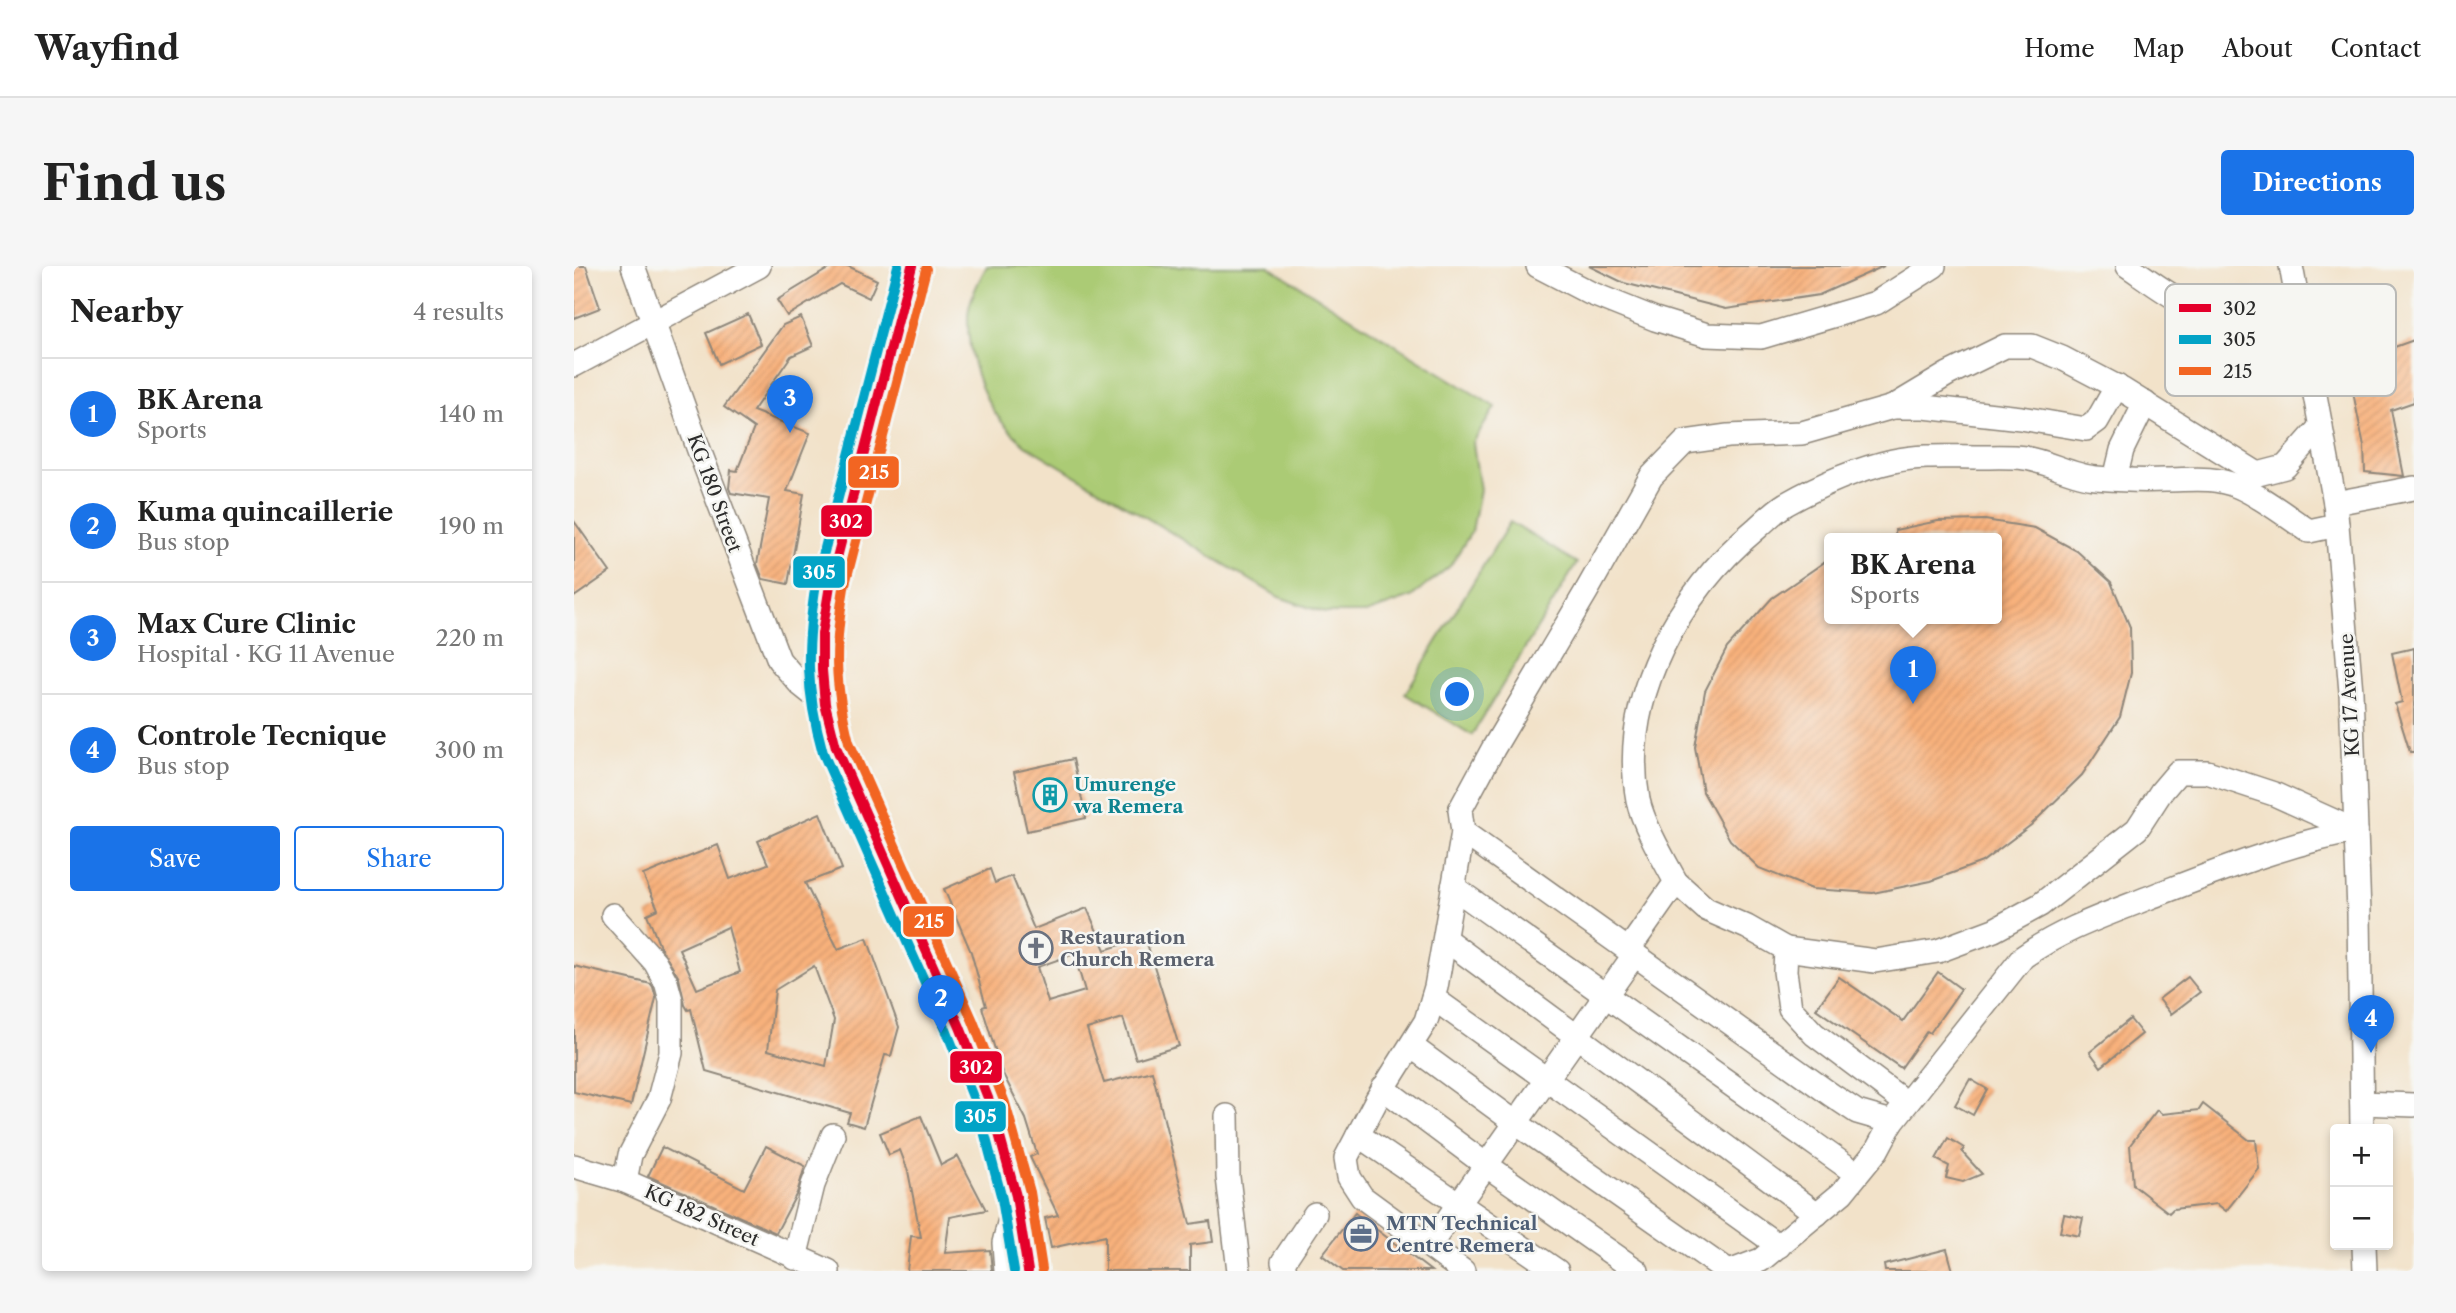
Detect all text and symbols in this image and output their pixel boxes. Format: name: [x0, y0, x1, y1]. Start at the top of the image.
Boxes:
text: Wayfind: [35, 28, 179, 69]
text: Home: [2024, 34, 2095, 63]
text: Map: [2133, 34, 2184, 63]
text: About: [2222, 34, 2293, 63]
text: Contact: [2331, 34, 2421, 63]
button: Directions: [2221, 150, 2414, 215]
text: Find us: [42, 152, 226, 213]
legend: [2165, 284, 2396, 396]
text: Nearby: [70, 293, 183, 330]
text: 302: [2223, 297, 2257, 320]
text: 4 results: [413, 298, 504, 326]
text: 305: [2223, 328, 2256, 351]
text: 215: [2223, 360, 2252, 383]
pin: 3: [767, 375, 813, 433]
text: BK Arena: [137, 384, 263, 416]
text: 1: [88, 400, 98, 428]
text: 140 m: [439, 400, 504, 428]
text: Sports: [137, 416, 207, 444]
street label: KG 180 Street: [682, 431, 747, 556]
line badge: 215: [847, 455, 900, 489]
text: 215: [859, 461, 889, 484]
text: Kuma quincaillerie: [137, 496, 393, 528]
line badge: 302: [820, 504, 873, 538]
text: 302: [829, 510, 863, 533]
text: 2: [86, 512, 100, 540]
text: 190 m: [439, 512, 504, 540]
text: Bus stop: [137, 528, 230, 556]
popup: [1824, 533, 2002, 624]
text: BK Arena: [1850, 549, 1976, 581]
line badge: 305: [792, 555, 846, 589]
text: 305: [802, 561, 836, 584]
text: Sports: [1850, 581, 1920, 609]
text: Max Cure Clinic: [137, 608, 356, 640]
text: 3: [87, 624, 100, 652]
text: 220 m: [435, 624, 504, 652]
street label: KG 17 Avenue: [2335, 633, 2364, 757]
text: Hospital · KG 11 Avenue: [137, 640, 395, 668]
pin: 1: [1890, 646, 1936, 704]
your location: [1440, 677, 1474, 711]
text: Controle Tecnique: [137, 720, 387, 752]
text: 4: [86, 736, 100, 764]
text: 300 m: [435, 736, 504, 764]
text: Bus stop: [137, 752, 230, 780]
place label: Umurenge wa Remera: [1073, 773, 1184, 818]
building icon: Umurenge wa Remera: [1031, 776, 1069, 814]
button: Save: [70, 826, 280, 891]
button: Share: [294, 826, 504, 891]
line badge: 215: [902, 905, 955, 938]
text: 215: [914, 910, 944, 933]
place label: Restauration Church Remera: [1060, 926, 1215, 971]
church icon: Restauration Church Remera: [1017, 929, 1055, 967]
pin: 2: [918, 975, 964, 1033]
pin: 4: [2348, 995, 2394, 1053]
line badge: 302: [949, 1050, 1003, 1084]
text: 302: [959, 1056, 993, 1079]
line badge: 305: [954, 1100, 1007, 1133]
text: 305: [963, 1105, 997, 1128]
map controls: [2330, 1124, 2393, 1250]
button: +: [2330, 1124, 2393, 1187]
street label: KG 182 Street: [641, 1180, 763, 1251]
button: −: [2330, 1187, 2393, 1250]
place label: MTN Technical Centre Remera: [1386, 1212, 1538, 1257]
office icon: MTN Technical Centre Remera: [1342, 1215, 1380, 1253]

